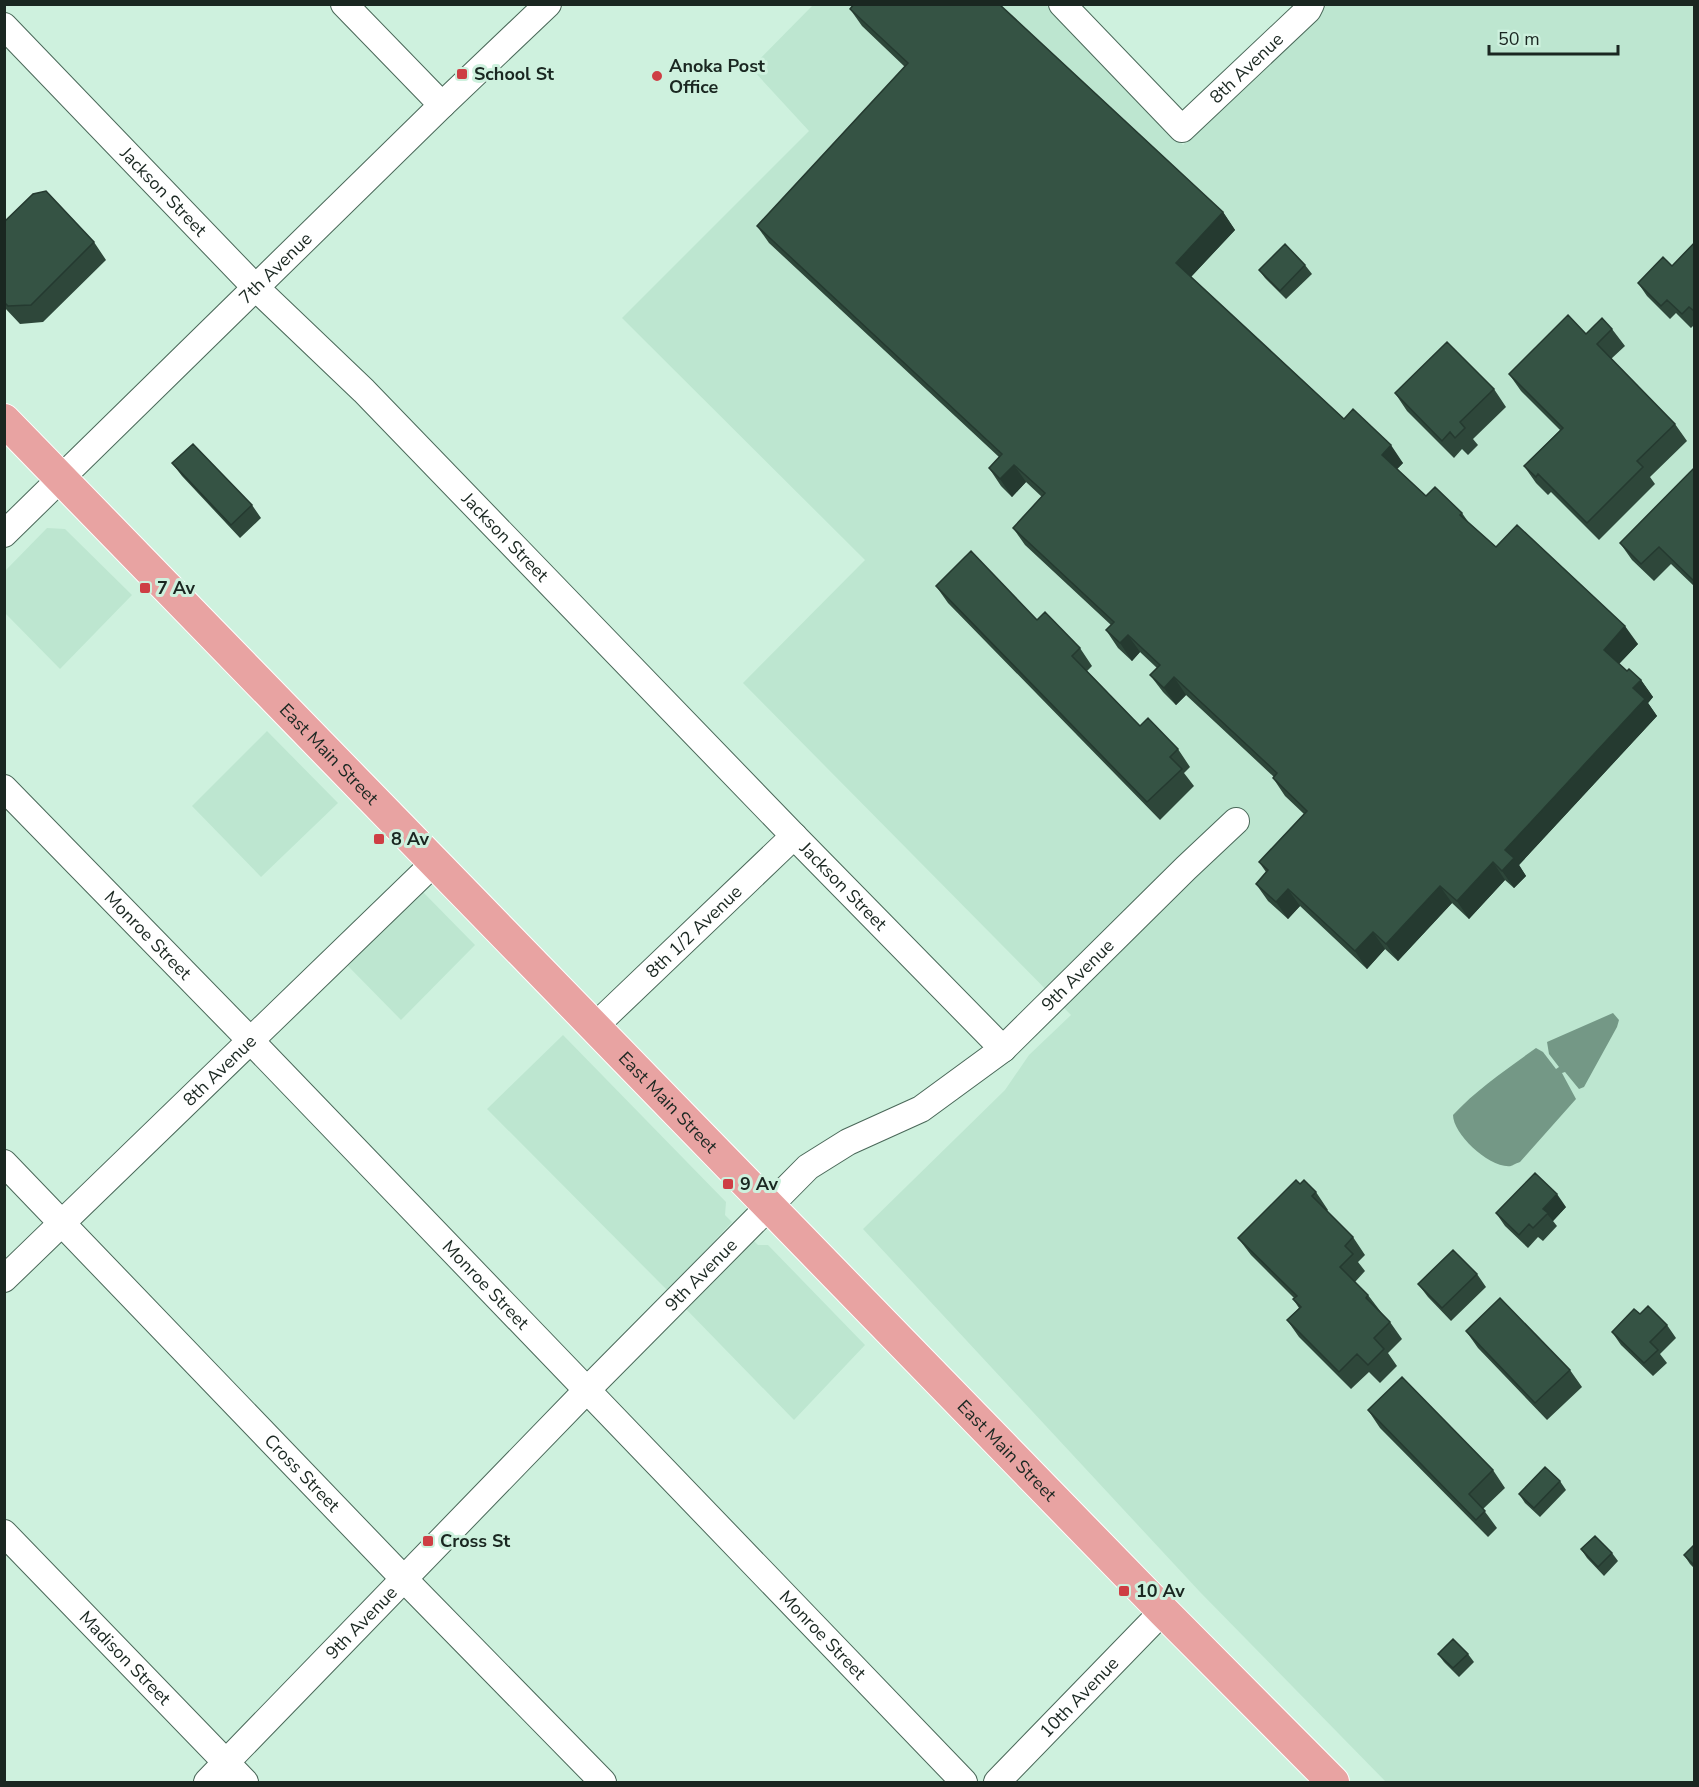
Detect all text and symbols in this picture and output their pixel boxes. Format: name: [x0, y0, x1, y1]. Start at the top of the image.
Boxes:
scale bar: [1489, 18, 1618, 56]
street label: 8th Avenue: [1204, 27, 1289, 109]
text: 50 m: [1498, 27, 1540, 51]
place label: Anoka Post Office: [669, 54, 765, 99]
place label: School St: [474, 62, 554, 86]
marker: School St: [455, 67, 469, 81]
marker: Anoka Post Office: [650, 69, 664, 83]
street label: Jackson Street: [114, 141, 213, 242]
street label: 7th Avenue: [234, 227, 317, 309]
street label: Jackson Street: [456, 487, 554, 587]
place label: 7 Av: [157, 576, 196, 600]
marker: 7 Av: [138, 581, 152, 595]
street label: East Main Street: [274, 698, 384, 810]
place label: 8 Av: [391, 827, 430, 851]
marker: 8 Av: [372, 832, 386, 846]
street label: Jackson Street: [794, 836, 893, 936]
street label: 8th 1/2 Avenue: [640, 880, 747, 983]
street label: Monroe Street: [99, 886, 197, 986]
street label: 9th Avenue: [1036, 934, 1119, 1016]
street label: 8th Avenue: [178, 1029, 261, 1111]
street label: East Main Street: [613, 1046, 723, 1159]
place label: 9 Av: [740, 1172, 779, 1196]
marker: 9 Av: [721, 1177, 735, 1191]
street label: 9th Avenue: [660, 1233, 742, 1316]
street label: Monroe Street: [437, 1235, 535, 1335]
street label: East Main Street: [952, 1395, 1062, 1507]
street label: Cross Street: [259, 1429, 346, 1518]
place label: Cross St: [440, 1529, 510, 1553]
marker: Cross St: [421, 1534, 435, 1548]
place label: 10 Av: [1136, 1579, 1185, 1603]
street label: 9th Avenue: [320, 1581, 403, 1664]
marker: 10 Av: [1117, 1584, 1131, 1598]
street label: Monroe Street: [774, 1585, 872, 1685]
street label: Madison Street: [74, 1606, 177, 1711]
street label: 10th Avenue: [1034, 1652, 1124, 1743]

